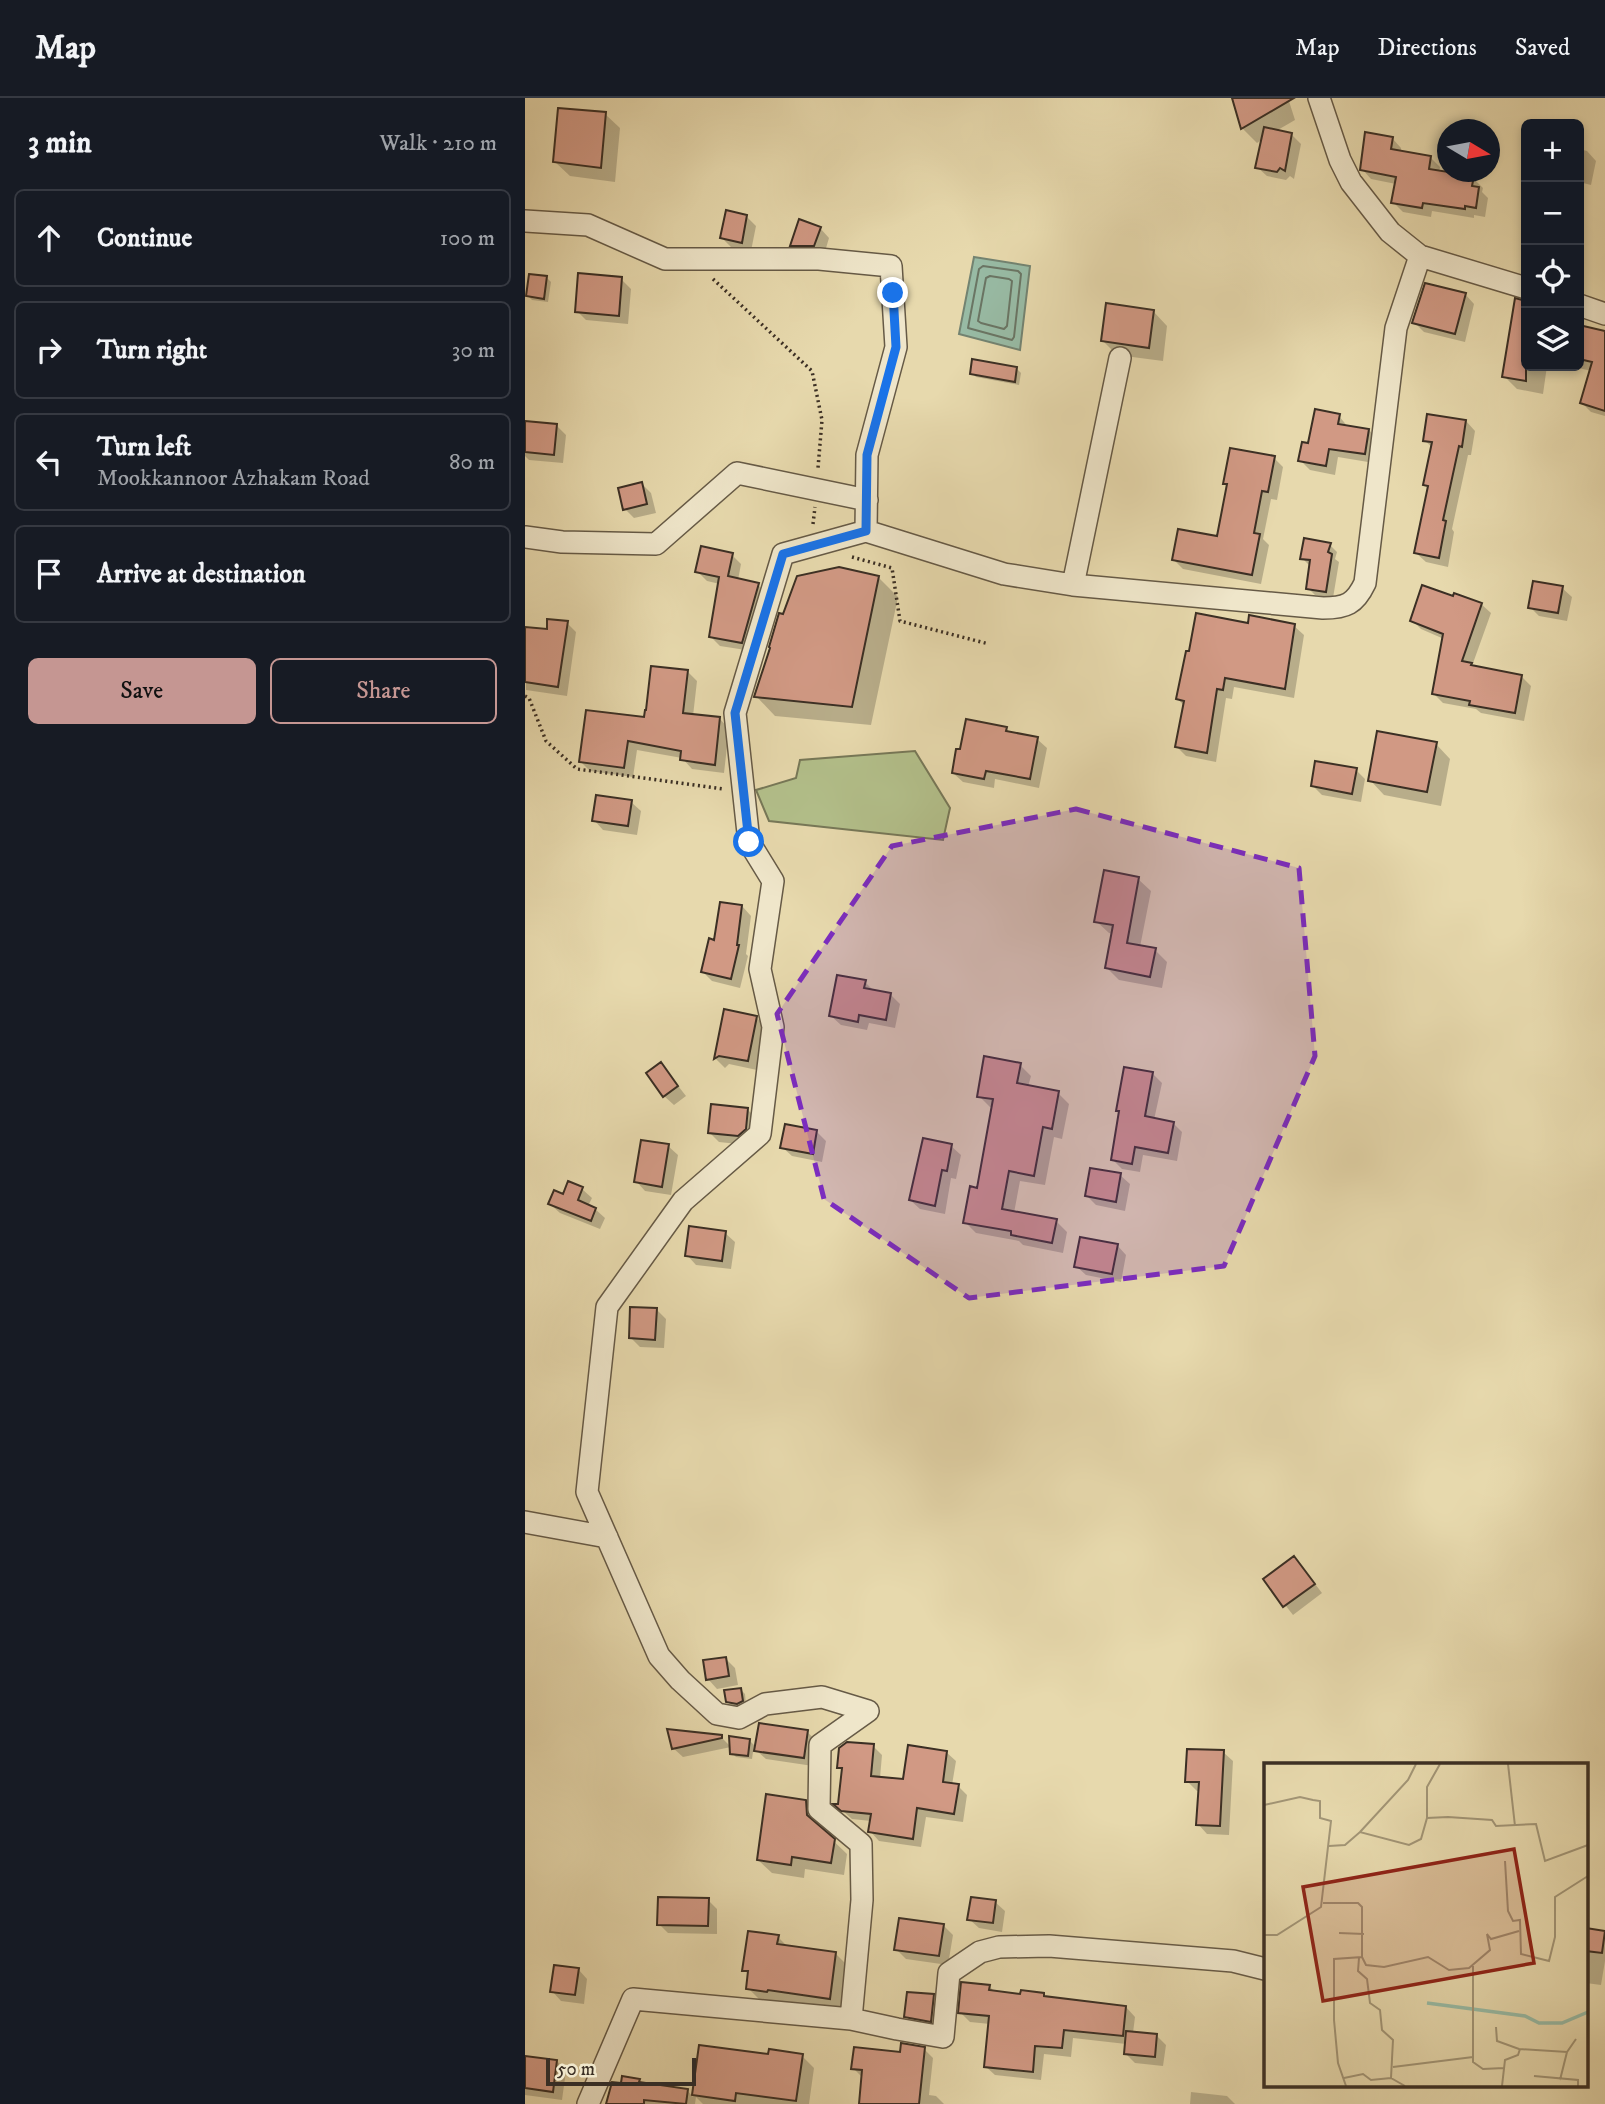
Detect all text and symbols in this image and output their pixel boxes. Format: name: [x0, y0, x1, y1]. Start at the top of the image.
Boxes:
text: Map: [35, 28, 96, 69]
text: Map: [1295, 33, 1340, 63]
text: Directions: [1378, 33, 1477, 63]
text: Saved: [1515, 33, 1570, 63]
north arrow: [1437, 119, 1500, 182]
map controls: [1521, 119, 1584, 371]
button: +: [1521, 119, 1584, 182]
text: 3 min: [28, 125, 92, 162]
text: Walk · 210 m: [380, 129, 497, 158]
button: −: [1521, 182, 1584, 245]
icon: ahead: [30, 219, 68, 257]
text: Continue: [97, 222, 192, 255]
text: 100 m: [440, 224, 495, 253]
button: locate: [1521, 245, 1584, 308]
route end: [877, 277, 908, 308]
button: layers: [1521, 308, 1584, 371]
icon: right: [30, 331, 68, 369]
text: Turn right: [97, 334, 207, 367]
text: 30 m: [452, 336, 495, 365]
text: Turn left: [97, 431, 191, 464]
icon: left: [30, 443, 68, 481]
text: 80 m: [449, 448, 495, 477]
text: Mookkannoor Azhakam Road: [97, 464, 370, 493]
icon: arrive: [30, 555, 68, 593]
text: Arrive at destination: [97, 558, 306, 591]
button: Save: [28, 658, 256, 724]
button: Share: [270, 658, 497, 724]
route start: [733, 826, 764, 857]
inset map: [1264, 1763, 1587, 2086]
scale bar: [546, 2055, 697, 2087]
text: 50 m: [557, 2058, 595, 2081]

